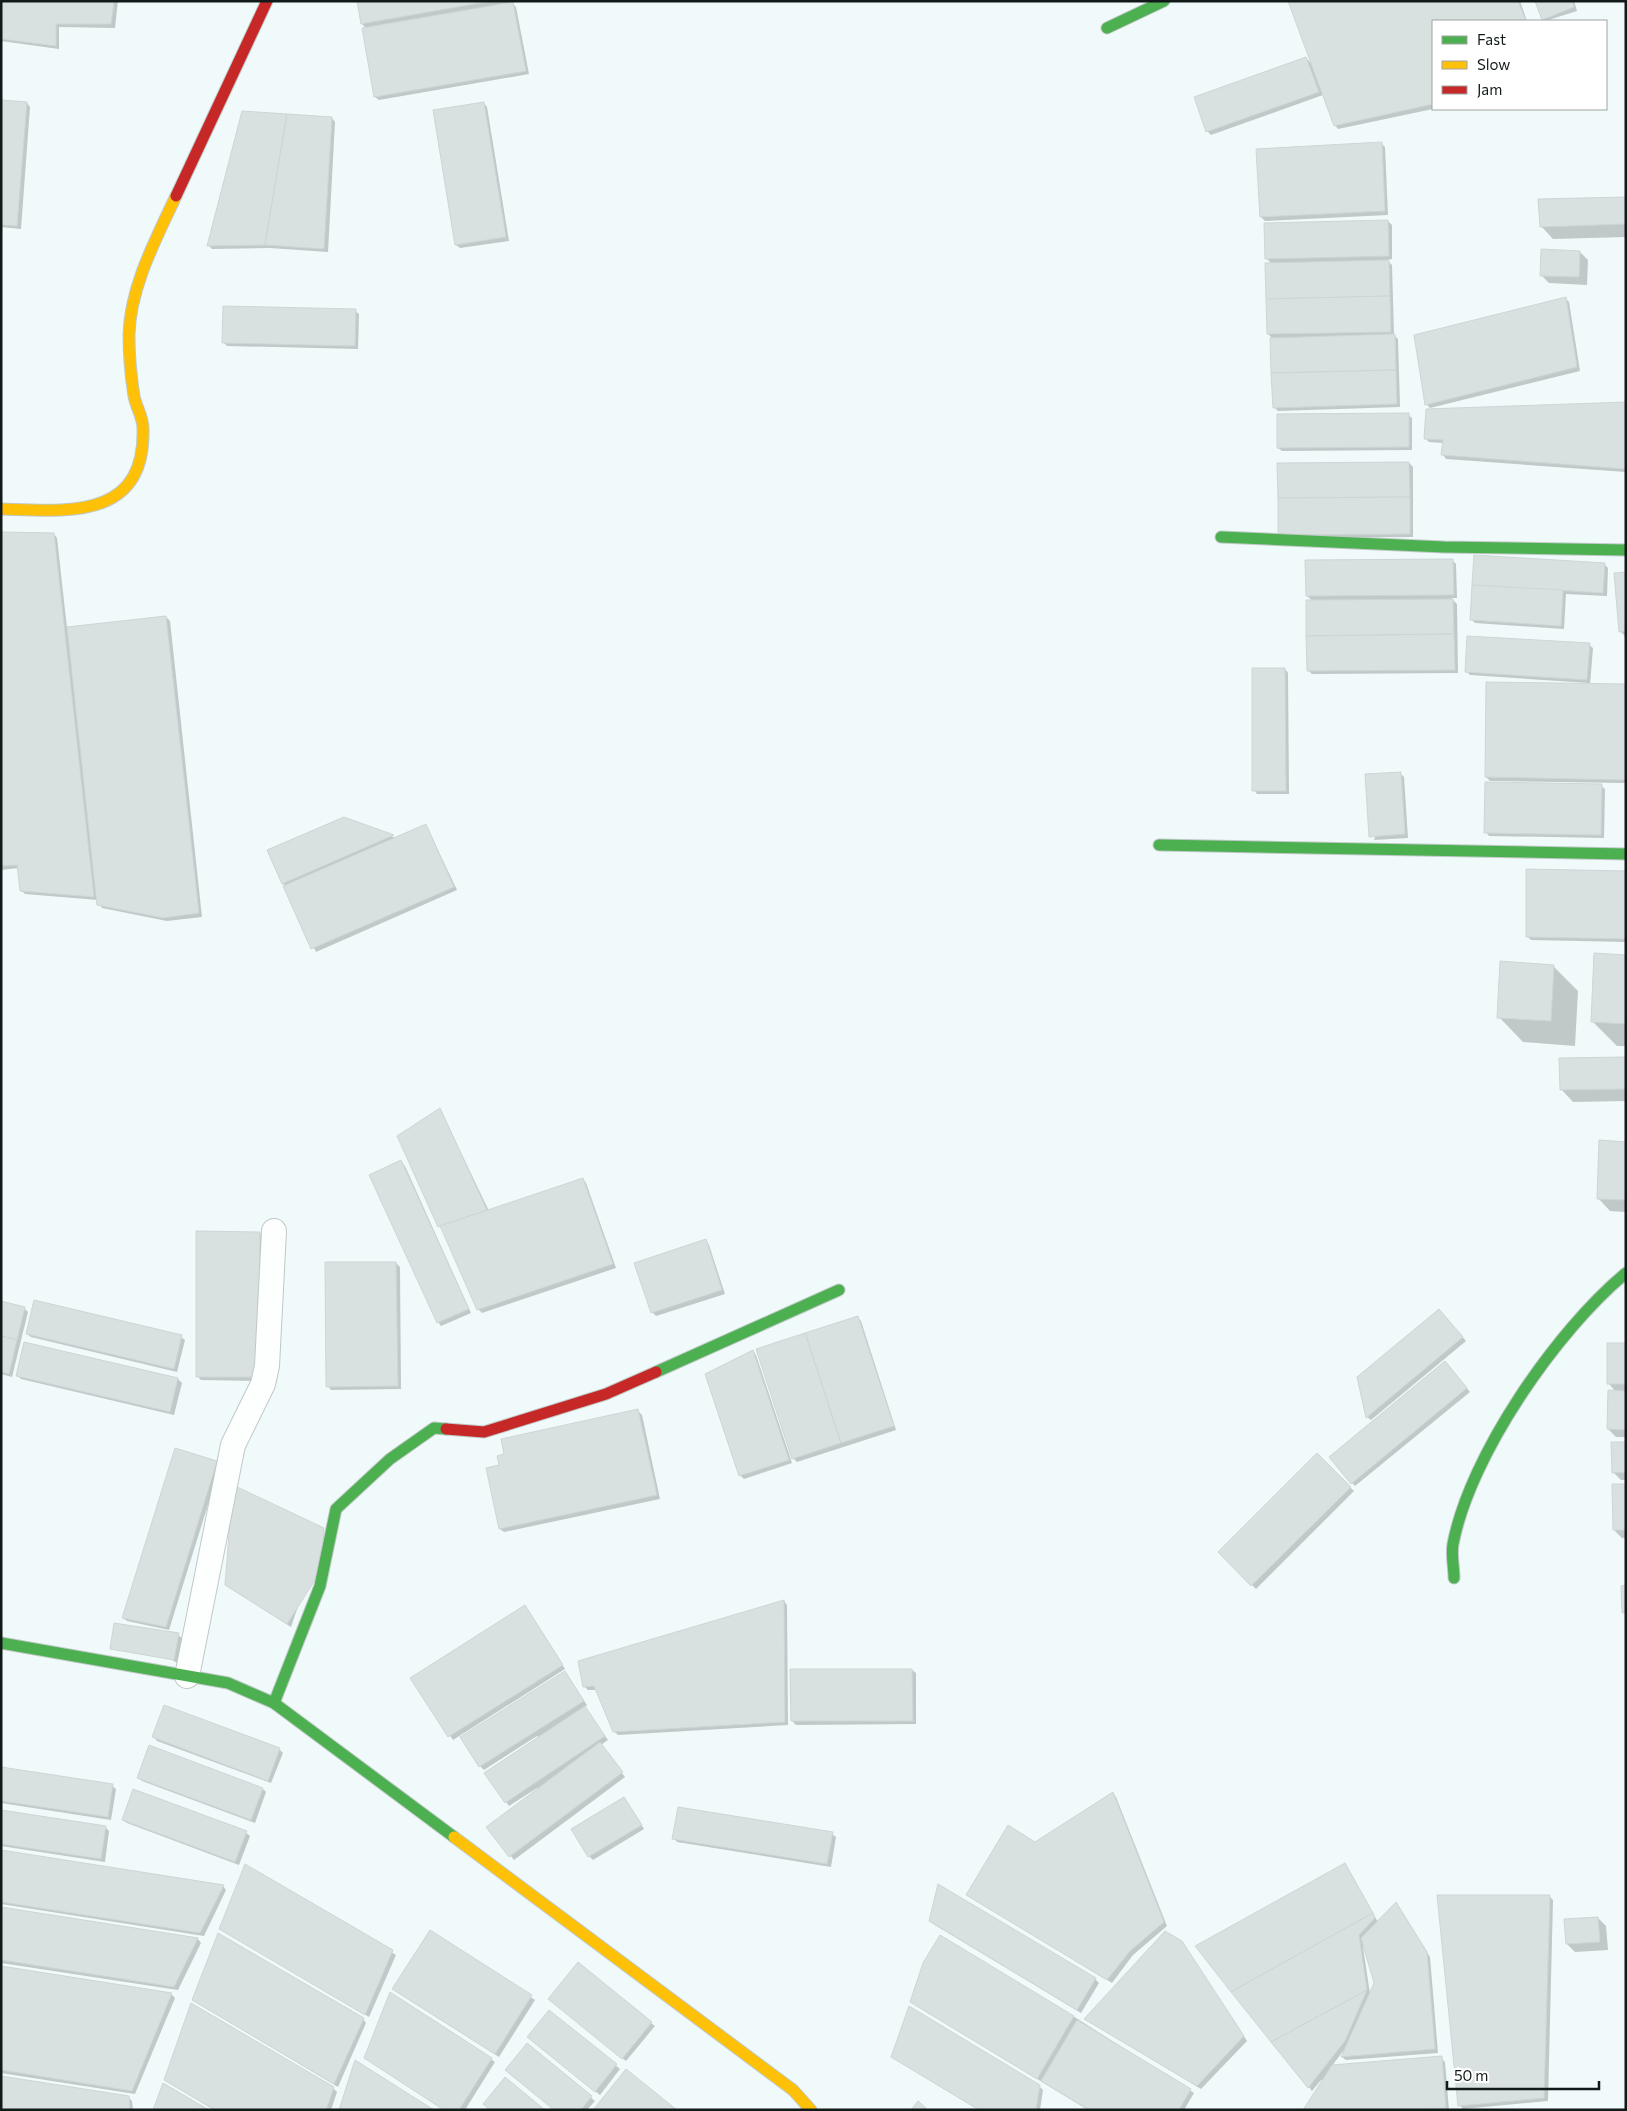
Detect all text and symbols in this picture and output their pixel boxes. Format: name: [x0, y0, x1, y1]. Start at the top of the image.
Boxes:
legend: [1432, 20, 1607, 110]
text: Fast: [1477, 30, 1506, 48]
text: Slow: [1477, 55, 1510, 73]
text: Jam: [1477, 80, 1502, 98]
scale bar: [1447, 2058, 1600, 2090]
text: 50 m: [1454, 2066, 1488, 2084]

